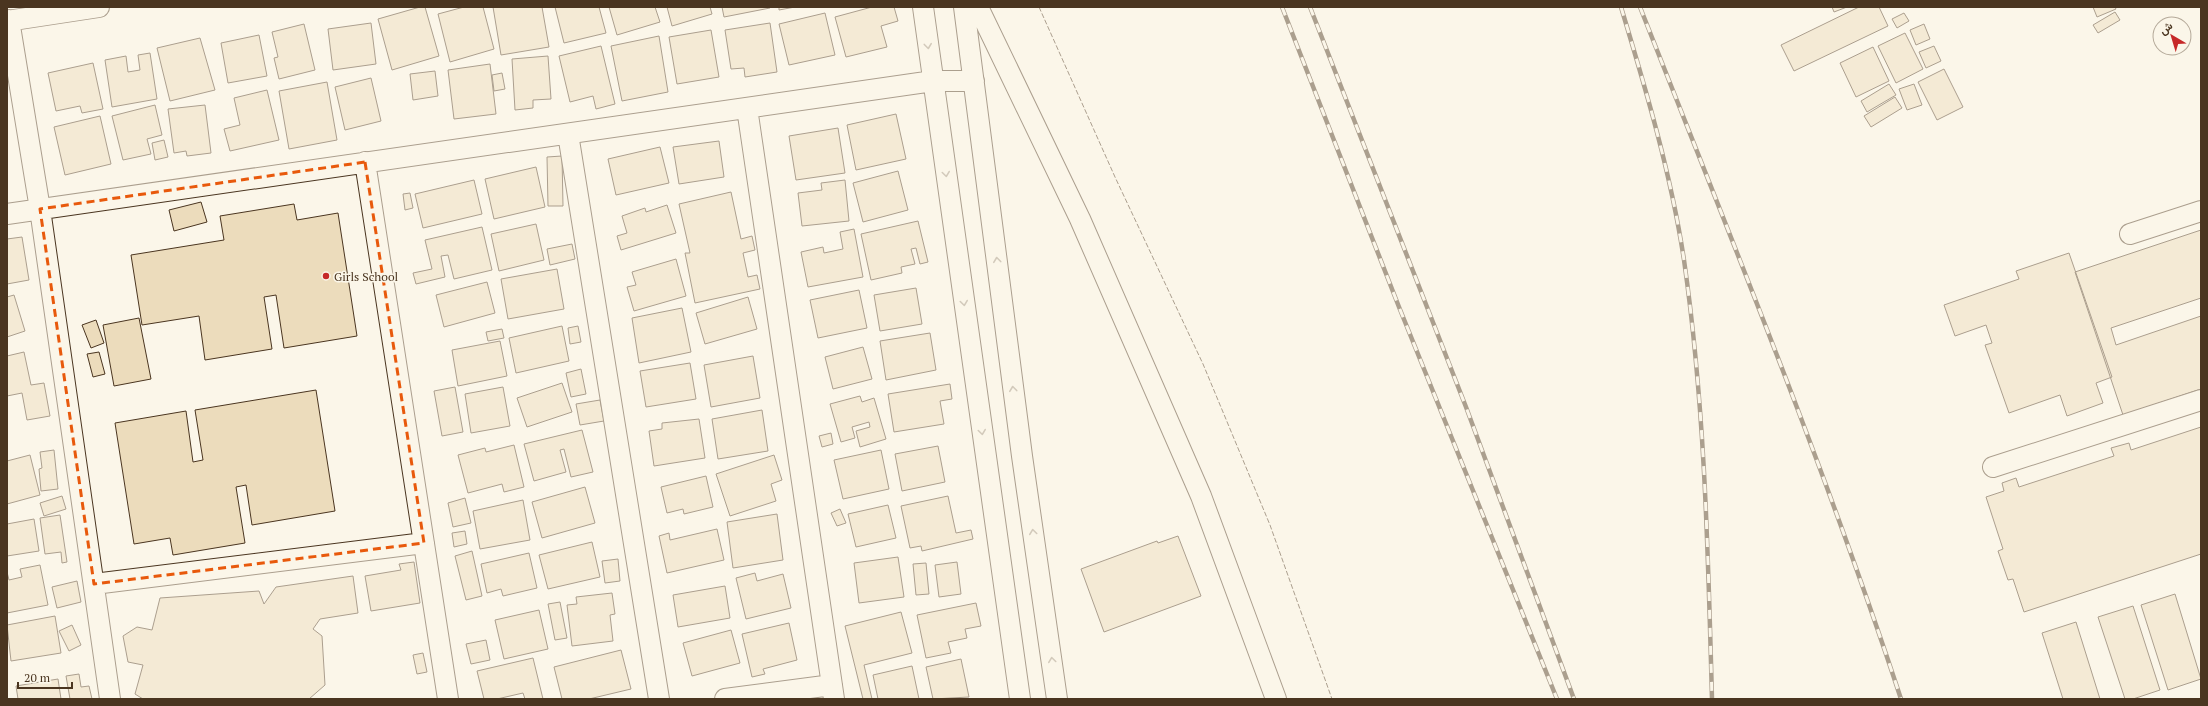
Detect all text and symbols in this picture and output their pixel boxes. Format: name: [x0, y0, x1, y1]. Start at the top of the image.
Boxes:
north arrow: [2152, 16, 2192, 56]
text: ش: [2156, 19, 2175, 38]
one-way arrow: [923, 43, 932, 49]
one-way arrow: [941, 171, 950, 178]
one-way arrow: [993, 257, 1002, 263]
place label: Girls School: [334, 269, 399, 284]
marker: Girls School: [321, 271, 331, 281]
one-way arrow: [959, 300, 968, 306]
one-way arrow: [1009, 386, 1018, 392]
one-way arrow: [977, 429, 986, 435]
one-way arrow: [1029, 529, 1038, 535]
one-way arrow: [1048, 657, 1057, 663]
scale bar: [18, 664, 72, 690]
text: 20 m: [24, 670, 51, 685]

